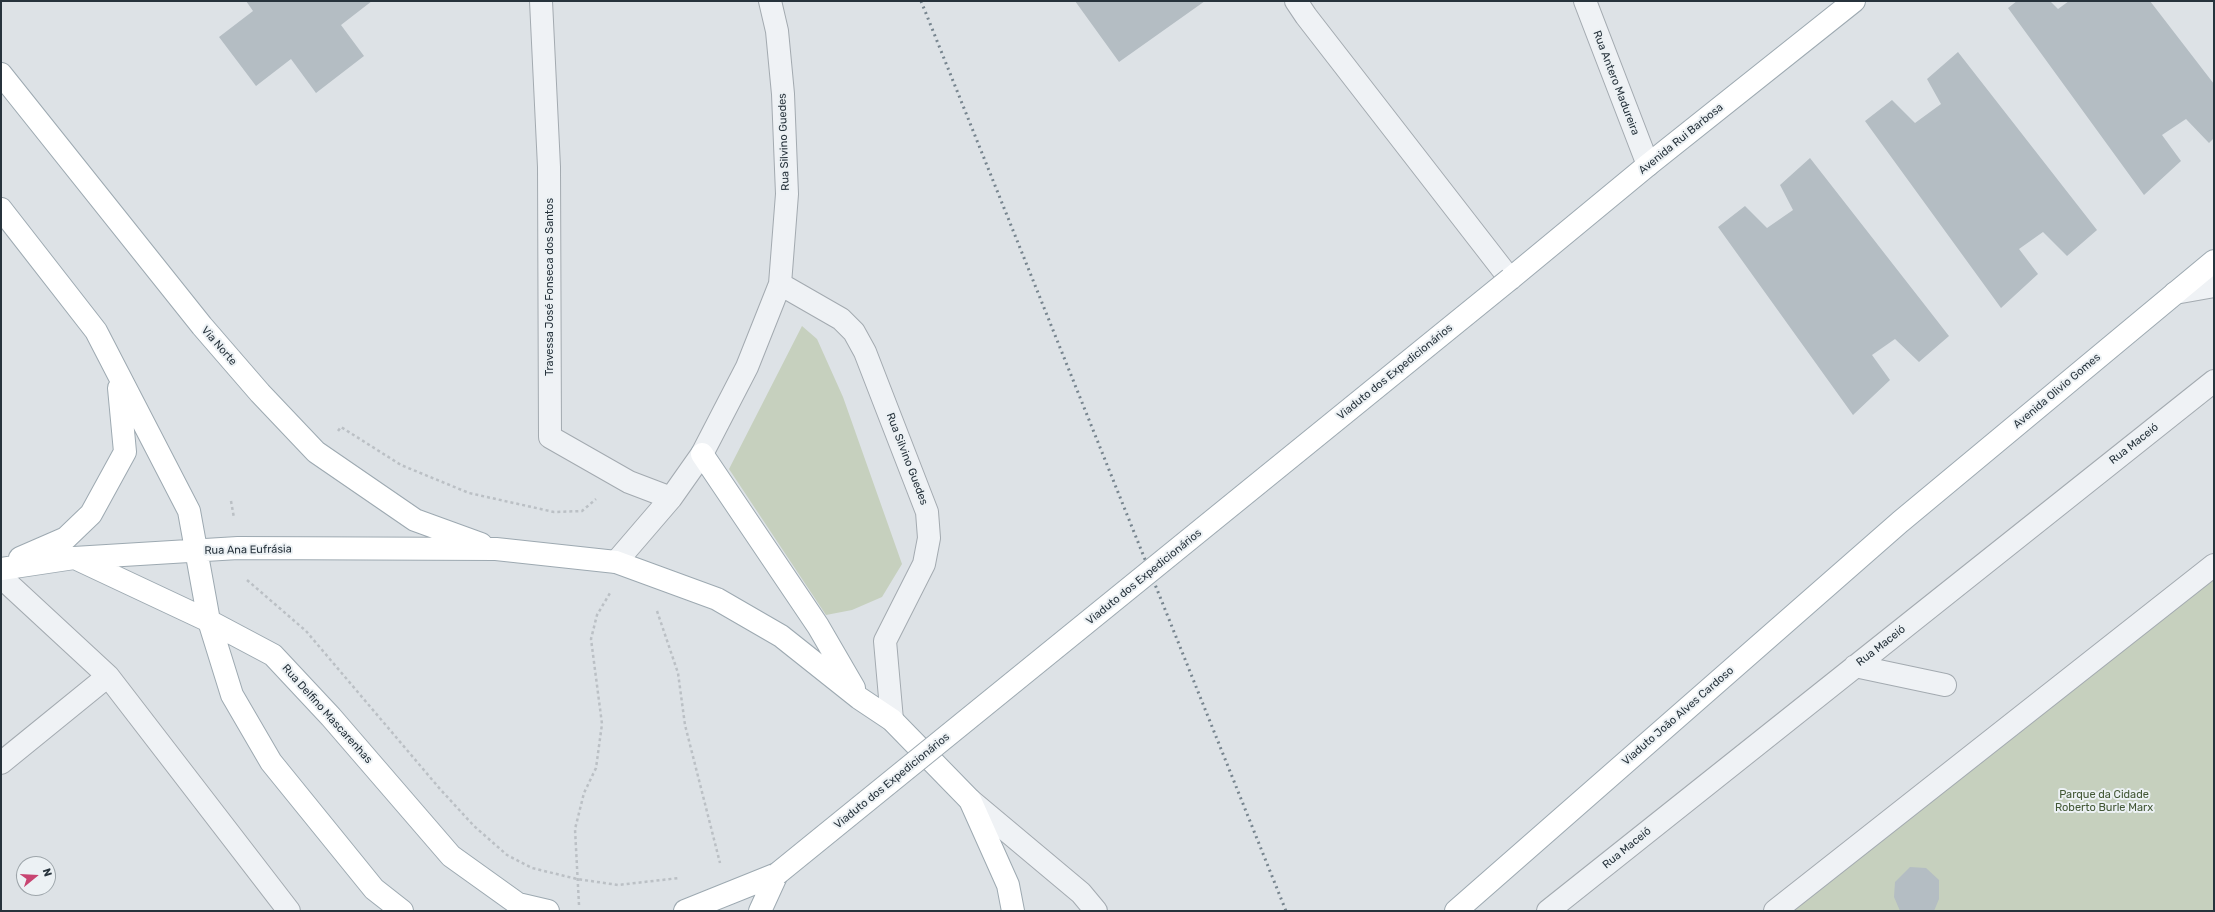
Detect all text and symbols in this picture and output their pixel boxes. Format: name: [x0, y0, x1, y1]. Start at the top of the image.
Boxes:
street label: Rua Antero Madureira: [1590, 29, 1642, 137]
street label: Rua Silvino Guedes: [776, 93, 792, 191]
street label: Avenida Rui Barbosa: [1636, 101, 1726, 177]
street label: Travessa José Fonseca dos Santos: [543, 198, 557, 376]
street label: Viaduto dos Expedicionários: [1335, 321, 1455, 423]
street label: Via Norte: [199, 324, 239, 368]
street label: Avenida Olivio Gomes: [2011, 351, 2103, 431]
street label: Rua Silvino Guedes: [883, 411, 931, 507]
street label: Rua Maceió: [2107, 421, 2161, 467]
street label: Viaduto dos Expedicionários: [1084, 526, 1204, 628]
street label: Rua Ana Eufrásia: [204, 543, 292, 557]
street label: Rua Maceió: [1854, 623, 1908, 669]
street label: Rua Delfino Mascarenhas: [279, 662, 375, 766]
street label: Viaduto João Alves Cardoso: [1620, 664, 1736, 768]
street label: Viaduto dos Expedicionários: [832, 730, 952, 832]
park label: Parque da Cidade Roberto Burle Marx: [2055, 788, 2153, 814]
street label: Rua Maceió: [1600, 824, 1654, 872]
north arrow: [16, 856, 56, 896]
text: N: [40, 867, 54, 878]

